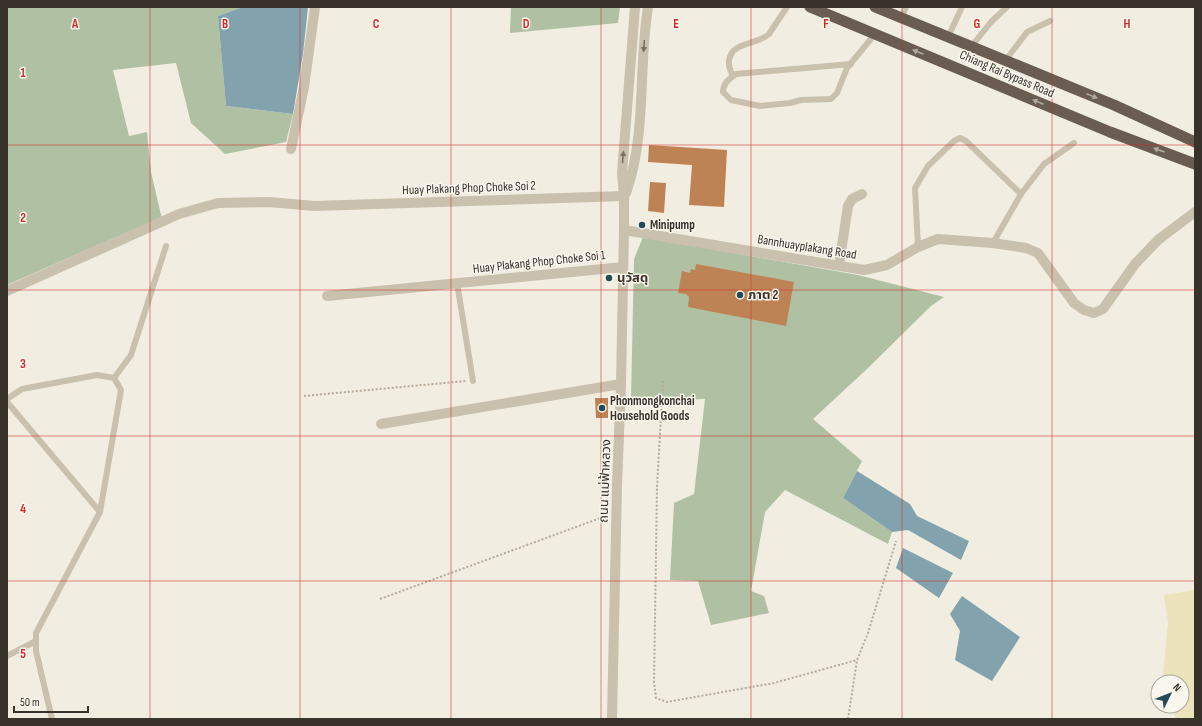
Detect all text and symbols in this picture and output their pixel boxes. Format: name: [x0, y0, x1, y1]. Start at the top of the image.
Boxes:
text: A: [71, 16, 79, 32]
text: B: [222, 16, 228, 32]
text: C: [373, 16, 380, 32]
text: D: [523, 16, 530, 32]
text: E: [673, 16, 679, 32]
text: F: [823, 16, 829, 32]
text: G: [974, 16, 981, 32]
text: H: [1124, 16, 1131, 32]
one-way arrow: [640, 40, 647, 52]
street label: Chiang Rai Bypass Road: [957, 47, 1057, 101]
one-way arrow: [911, 49, 923, 55]
text: 1: [20, 65, 26, 81]
one-way arrow: [1086, 93, 1098, 100]
one-way arrow: [1032, 99, 1043, 105]
one-way arrow: [1152, 147, 1164, 153]
one-way arrow: [620, 151, 626, 163]
street label: Huay Plakang Phop Choke Soi 2: [402, 178, 536, 198]
text: 2: [20, 210, 26, 226]
place label: Minipump: [650, 217, 695, 233]
marker: Minipump: [637, 220, 647, 230]
street label: Bannhuayplakang Road: [756, 231, 858, 263]
street label: Huay Plakang Phop Choke Soi 1: [472, 247, 606, 277]
place label: นุวัสดุ: [617, 270, 648, 286]
marker: นุวัสดุ: [604, 273, 614, 283]
place label: ภาต 2: [748, 287, 778, 303]
marker: ภาต 2: [735, 290, 745, 300]
text: 3: [20, 356, 26, 372]
place label: Phonmongkonchai Household Goods: [610, 393, 695, 424]
marker: Phonmongkonchai Household Goods: [597, 403, 607, 413]
street label: ถนน แม่ฟ้าหลวง: [596, 439, 614, 523]
text: 4: [20, 501, 26, 517]
text: 5: [20, 646, 26, 662]
north arrow: [1150, 674, 1190, 714]
text: N: [1170, 681, 1184, 694]
scale bar: [14, 688, 88, 714]
text: 50 m: [20, 695, 40, 710]

